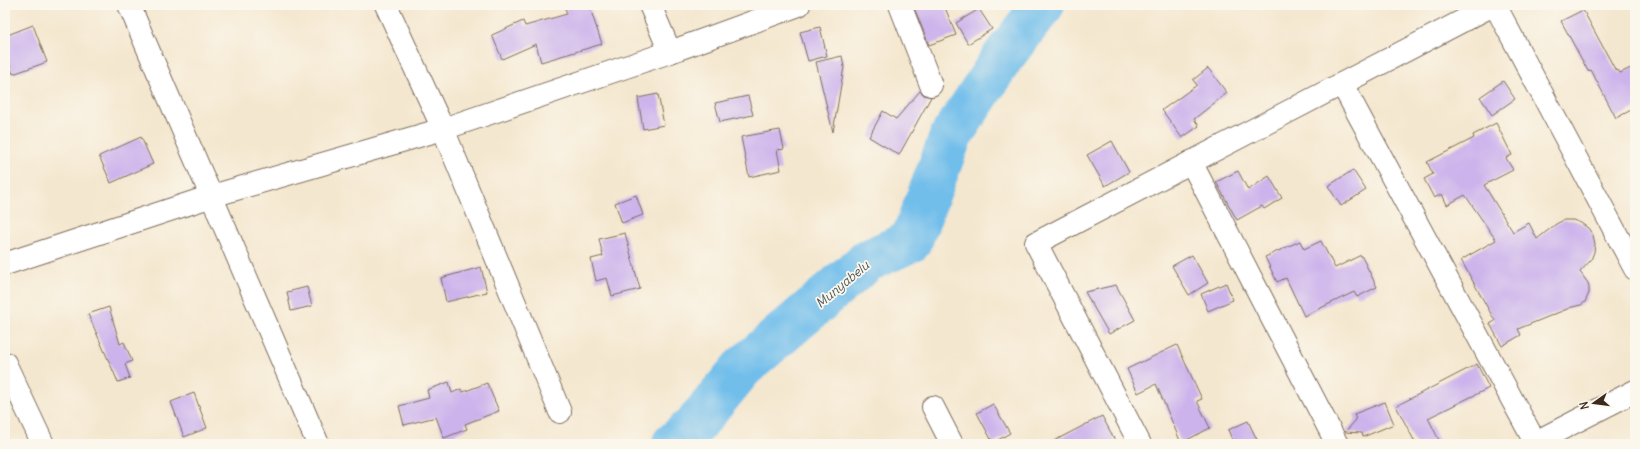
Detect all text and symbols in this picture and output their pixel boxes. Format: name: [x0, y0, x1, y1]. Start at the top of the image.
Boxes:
water label: Munyabelu: [812, 256, 874, 312]
north arrow: [1574, 383, 1614, 423]
text: N: [1577, 400, 1592, 411]

